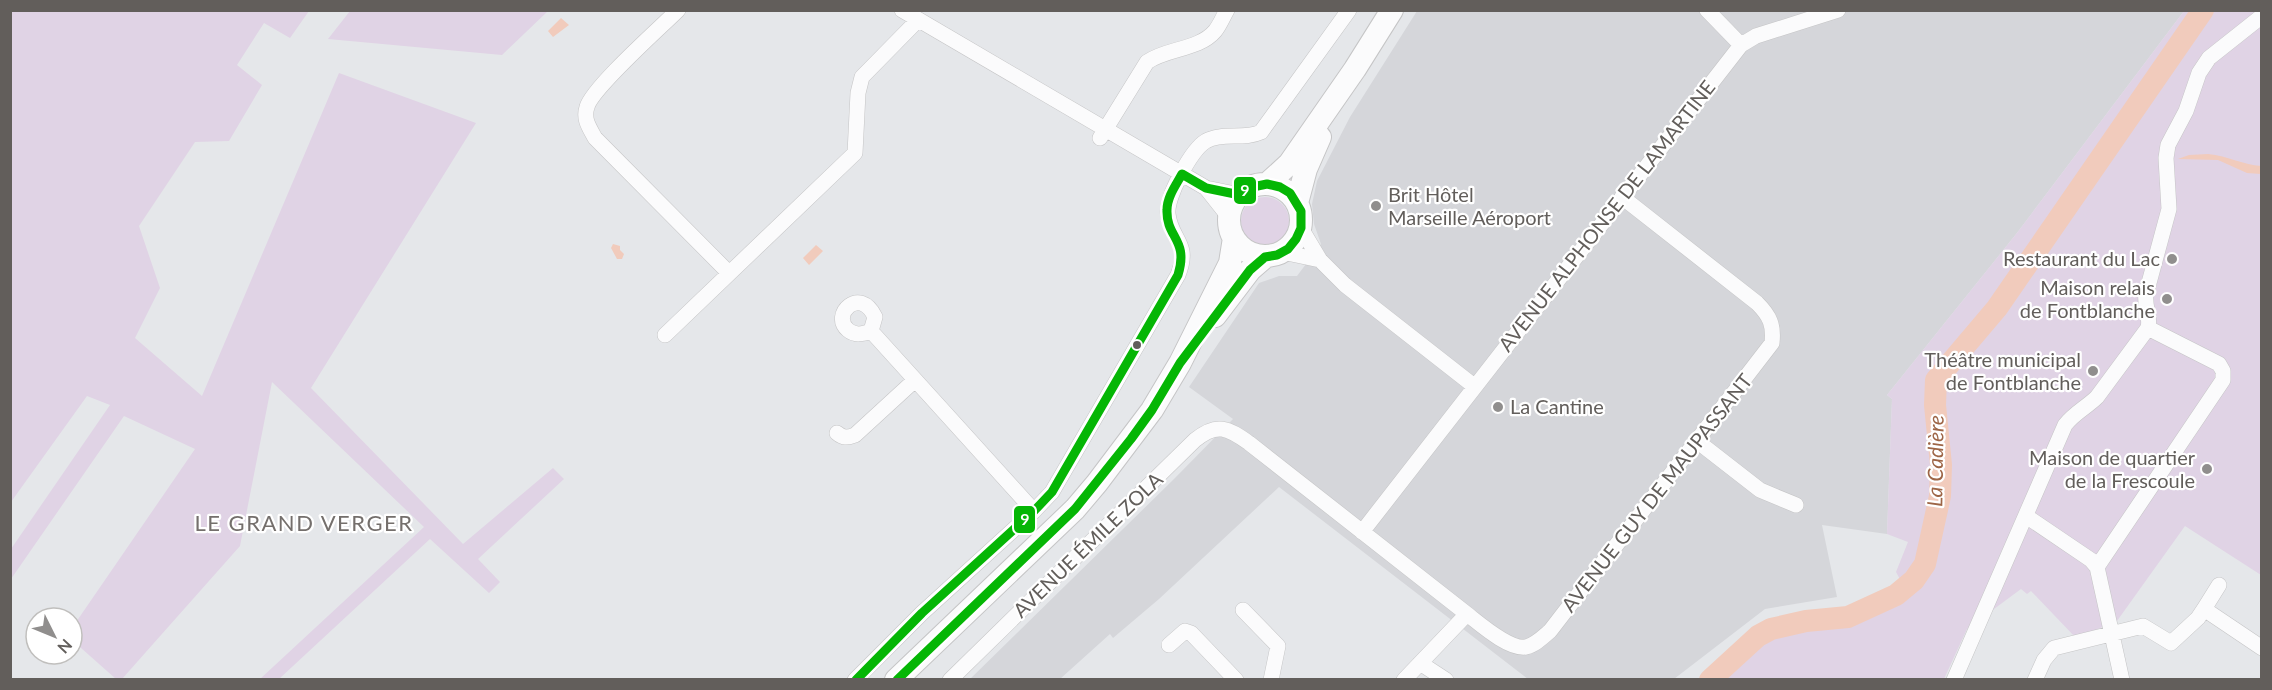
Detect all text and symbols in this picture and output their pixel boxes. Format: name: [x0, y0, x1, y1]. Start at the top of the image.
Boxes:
street label: AVENUE ALPHONSE DE LAMARTINE: [1493, 75, 1720, 356]
line badge: 9: [1233, 176, 1257, 205]
text: 9: [1240, 180, 1250, 199]
place label: Brit Hôtel Marseille Aéroport: [1388, 182, 1551, 229]
marker: Brit Hôtel Marseille Aéroport: [1369, 199, 1383, 213]
place label: Restaurant du Lac: [2003, 246, 2160, 270]
marker: Restaurant du Lac: [2165, 252, 2179, 266]
place label: Maison relais de Fontblanche: [2020, 275, 2155, 322]
marker: Maison relais de Fontblanche: [2160, 292, 2174, 306]
unlabelled marker: [1131, 339, 1143, 351]
place label: Théâtre municipal de Fontblanche: [1924, 347, 2081, 394]
marker: Théâtre municipal de Fontblanche: [2086, 364, 2100, 378]
street label: AVENUE GUY DE MAUPASSANT: [1556, 368, 1757, 616]
place label: La Cantine: [1510, 394, 1604, 418]
marker: La Cantine: [1491, 400, 1505, 414]
water label: La Cadière: [1921, 415, 1948, 507]
place label: Maison de quartier de la Frescoule: [2029, 445, 2196, 492]
marker: Maison de quartier de la Frescoule: [2200, 462, 2214, 476]
street label: AVENUE ÉMILE ZOLA: [1008, 466, 1167, 622]
line badge: 9: [1013, 505, 1036, 534]
district label: LE GRAND VERGER: [194, 509, 414, 536]
text: 9: [1020, 509, 1030, 528]
north arrow: [24, 606, 84, 666]
text: N: [54, 636, 76, 658]

